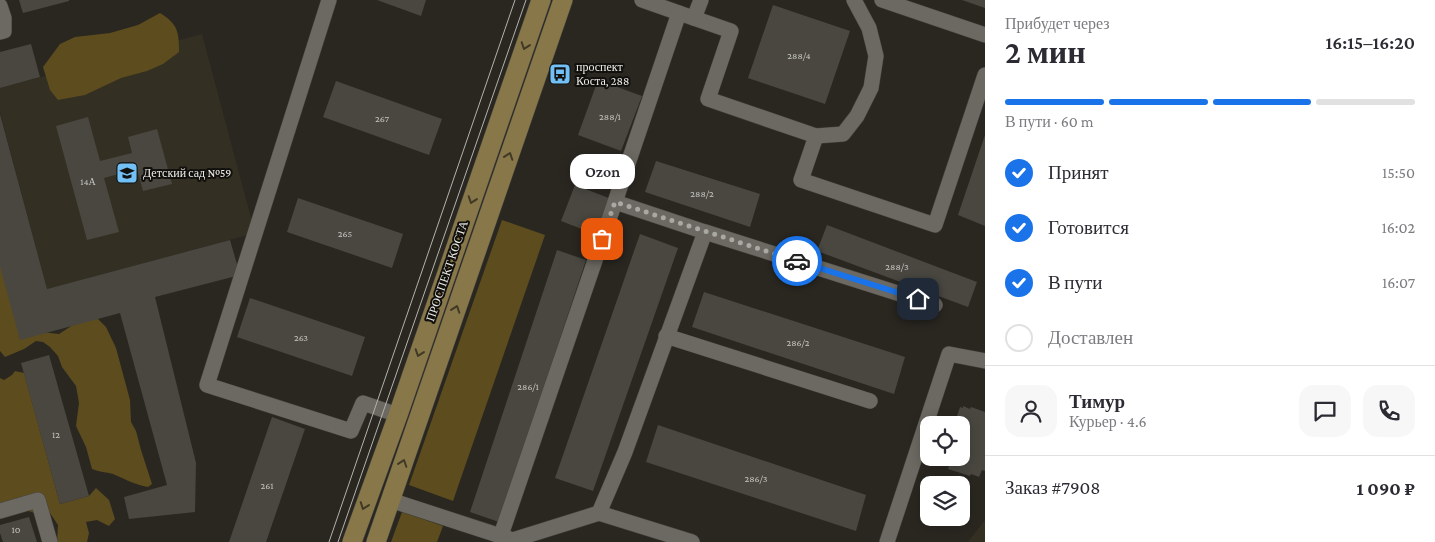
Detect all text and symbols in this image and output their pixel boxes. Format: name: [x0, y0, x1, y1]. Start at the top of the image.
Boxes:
text: Прибудет через: [1005, 15, 1110, 32]
text: 16:15–16:20: [1325, 32, 1415, 53]
text: 2 мин: [1005, 34, 1086, 70]
one-way arrow: [521, 41, 531, 50]
house number: 288/4: [787, 50, 811, 61]
place label: проспект Коста, 288: [576, 60, 629, 88]
bus stop icon: проспект Коста, 288: [548, 62, 572, 86]
house number: 288/1: [599, 111, 621, 122]
house number: 267: [375, 113, 389, 124]
text: В пути · 60 m: [1005, 113, 1094, 130]
one-way arrow: [503, 152, 513, 160]
callout: Ozon: [570, 154, 634, 189]
icon: check: [1005, 159, 1033, 187]
school or university icon: Детский сад №59: [115, 161, 139, 185]
text: Принят: [1048, 162, 1109, 183]
text: Ozon: [585, 163, 620, 180]
text: 15:50: [1382, 164, 1415, 181]
place label: Детский сад №59: [143, 166, 231, 180]
house number: 14А: [80, 176, 97, 187]
house number: 288/2: [690, 188, 714, 199]
one-way arrow: [468, 195, 478, 203]
icon: check: [1005, 214, 1033, 242]
text: Готовится: [1048, 217, 1129, 238]
street label: ПРОСПЕКТ КОСТА: [423, 218, 471, 323]
pin: [581, 218, 623, 260]
text: 16:02: [1381, 219, 1415, 236]
icon: bag: [588, 225, 616, 253]
house number: 265: [338, 228, 352, 239]
courier: [772, 236, 822, 286]
icon: car: [783, 247, 811, 275]
house number: 288/3: [885, 261, 909, 272]
icon: check: [1005, 269, 1033, 297]
text: В пути: [1048, 272, 1102, 293]
text: 16:07: [1382, 274, 1415, 291]
pin: [897, 278, 939, 320]
icon: home: [904, 285, 932, 313]
one-way arrow: [450, 306, 460, 314]
text: Доставлен: [1048, 327, 1133, 348]
house number: 263: [294, 332, 308, 343]
house number: 286/2: [786, 337, 810, 348]
one-way arrow: [415, 349, 425, 357]
house number: 286/1: [517, 381, 539, 392]
button: person: [1005, 385, 1057, 437]
button: chat: [1299, 385, 1351, 437]
button: phone: [1363, 385, 1415, 437]
text: Тимур: [1069, 391, 1125, 412]
text: Курьер · 4.6: [1069, 413, 1147, 430]
map controls: [920, 416, 970, 526]
button: locate: [920, 416, 970, 466]
house number: 12: [52, 429, 60, 440]
one-way arrow: [397, 459, 407, 468]
house number: 286/3: [744, 473, 768, 484]
button: layers: [920, 476, 970, 526]
text: Заказ #7908: [1005, 477, 1101, 498]
text: 1 090 ₽: [1357, 478, 1415, 499]
house number: 261: [260, 480, 274, 491]
one-way arrow: [360, 502, 370, 510]
house number: 10: [12, 524, 21, 535]

